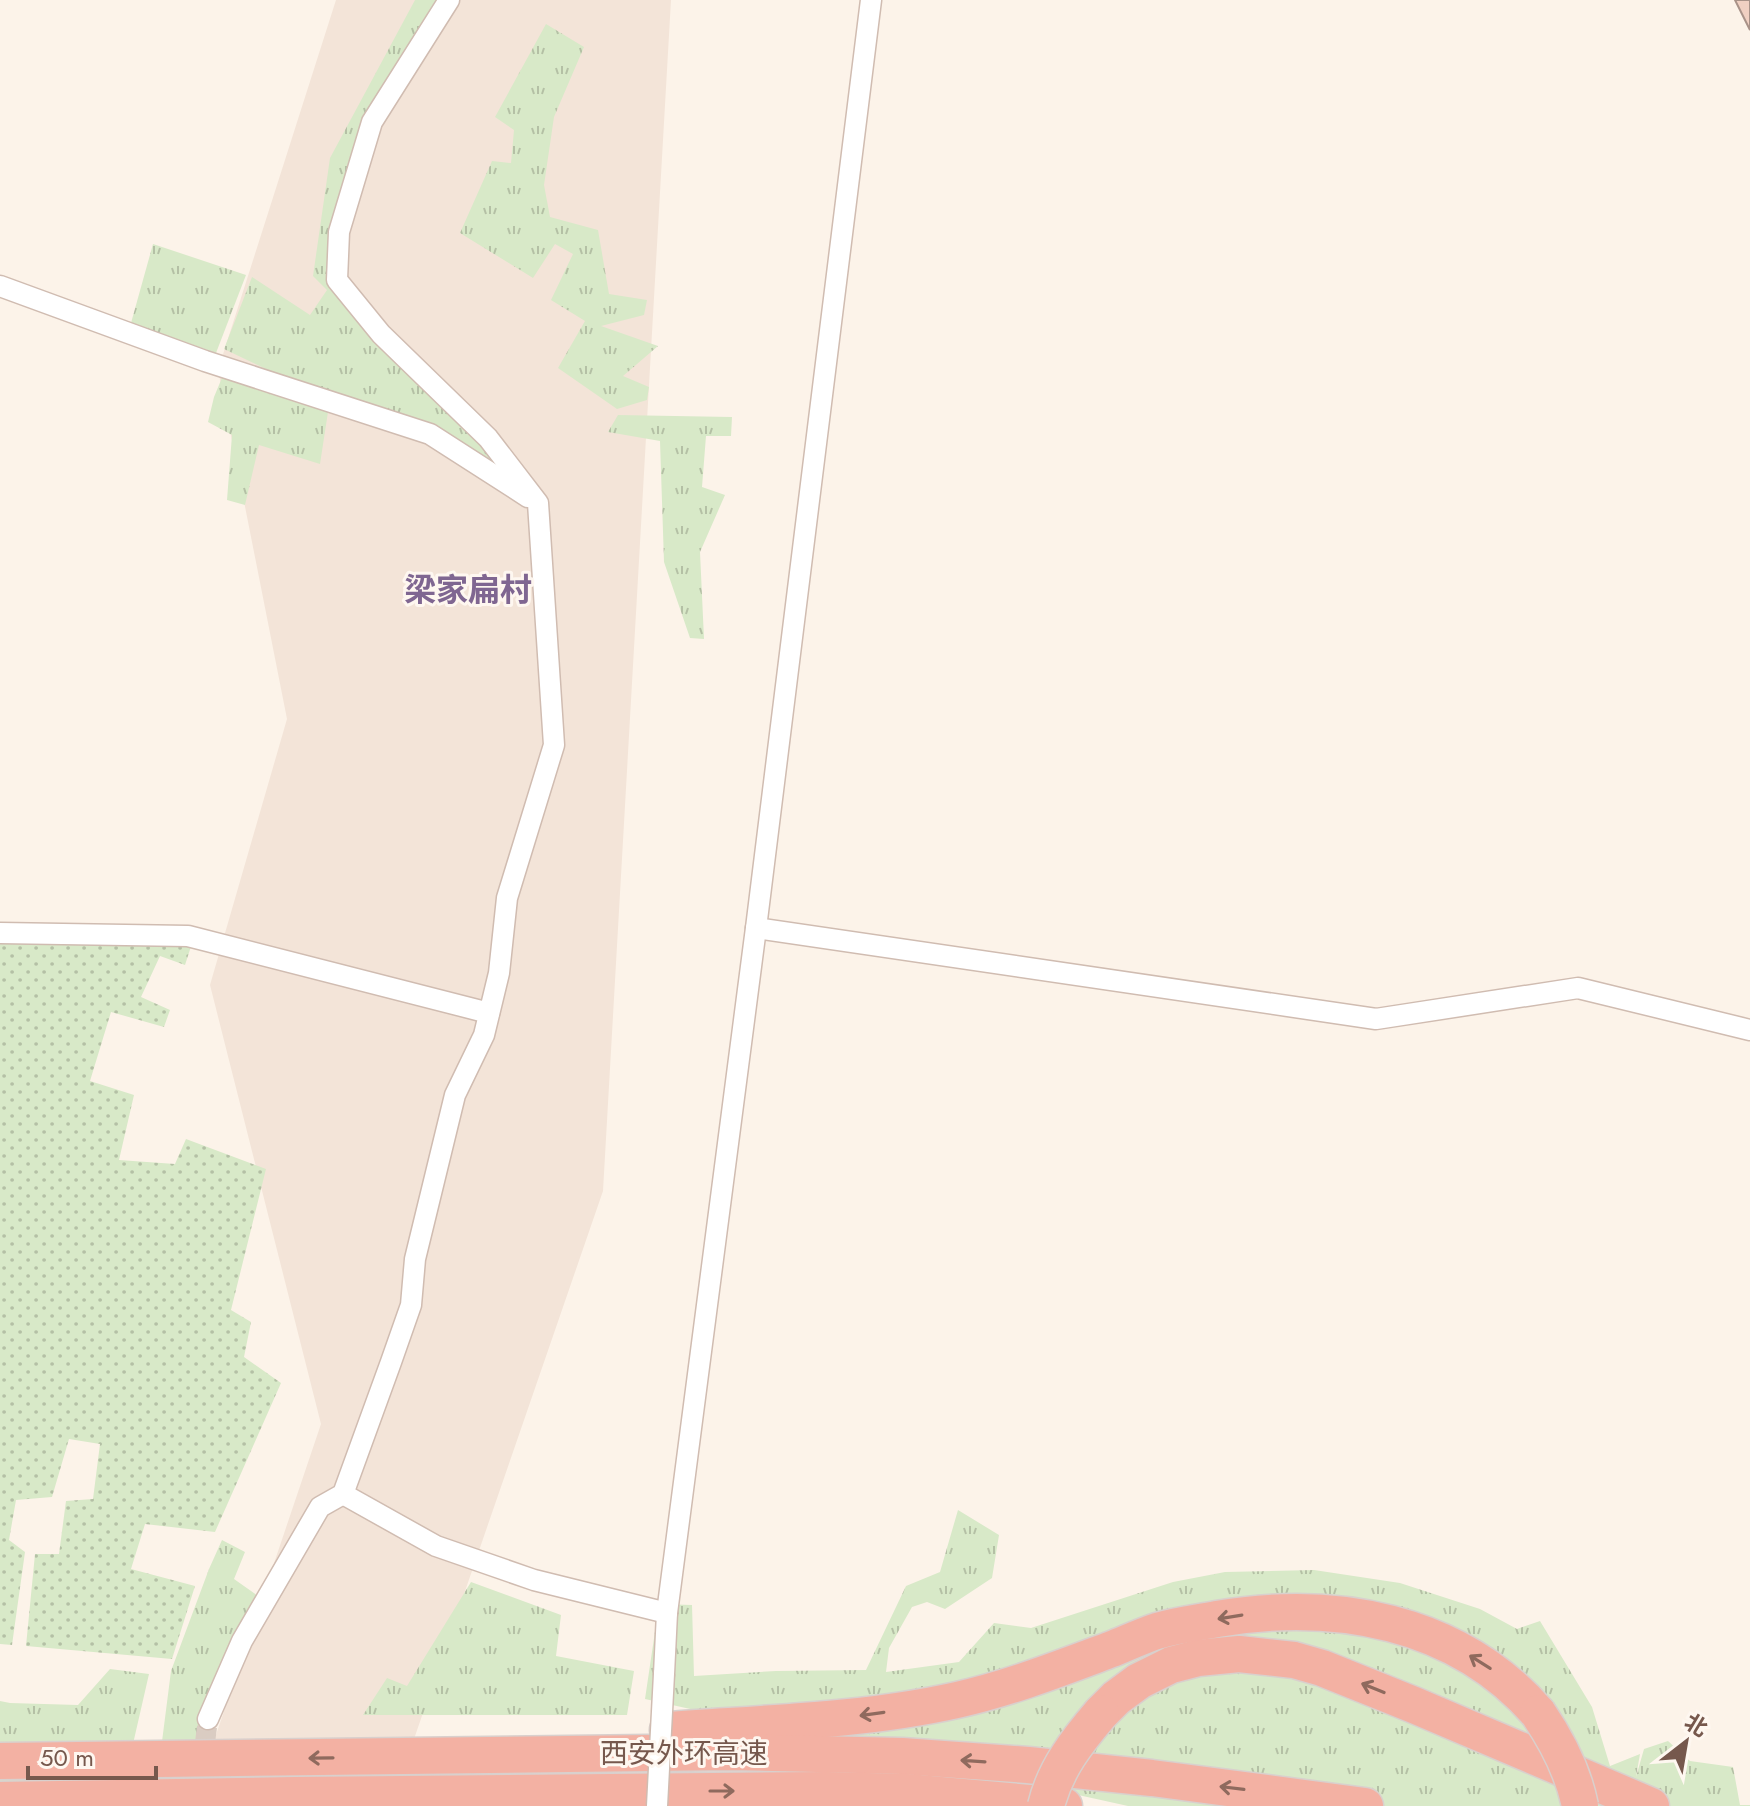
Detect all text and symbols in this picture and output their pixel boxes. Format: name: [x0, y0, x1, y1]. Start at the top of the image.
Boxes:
district label: 梁家扁村: [404, 567, 532, 613]
one-way arrow: [1217, 1610, 1243, 1625]
one-way arrow: [1469, 1653, 1492, 1669]
one-way arrow: [1361, 1680, 1386, 1695]
north arrow: [1646, 1702, 1726, 1782]
text: 北: [1679, 1705, 1714, 1744]
one-way arrow: [860, 1707, 885, 1722]
scale bar: [28, 1730, 156, 1780]
street label: 西安外环高速: [600, 1733, 768, 1774]
text: 50 m: [40, 1740, 94, 1775]
one-way arrow: [308, 1750, 335, 1765]
one-way arrow: [960, 1753, 987, 1768]
one-way arrow: [1219, 1781, 1246, 1796]
one-way arrow: [708, 1784, 735, 1799]

